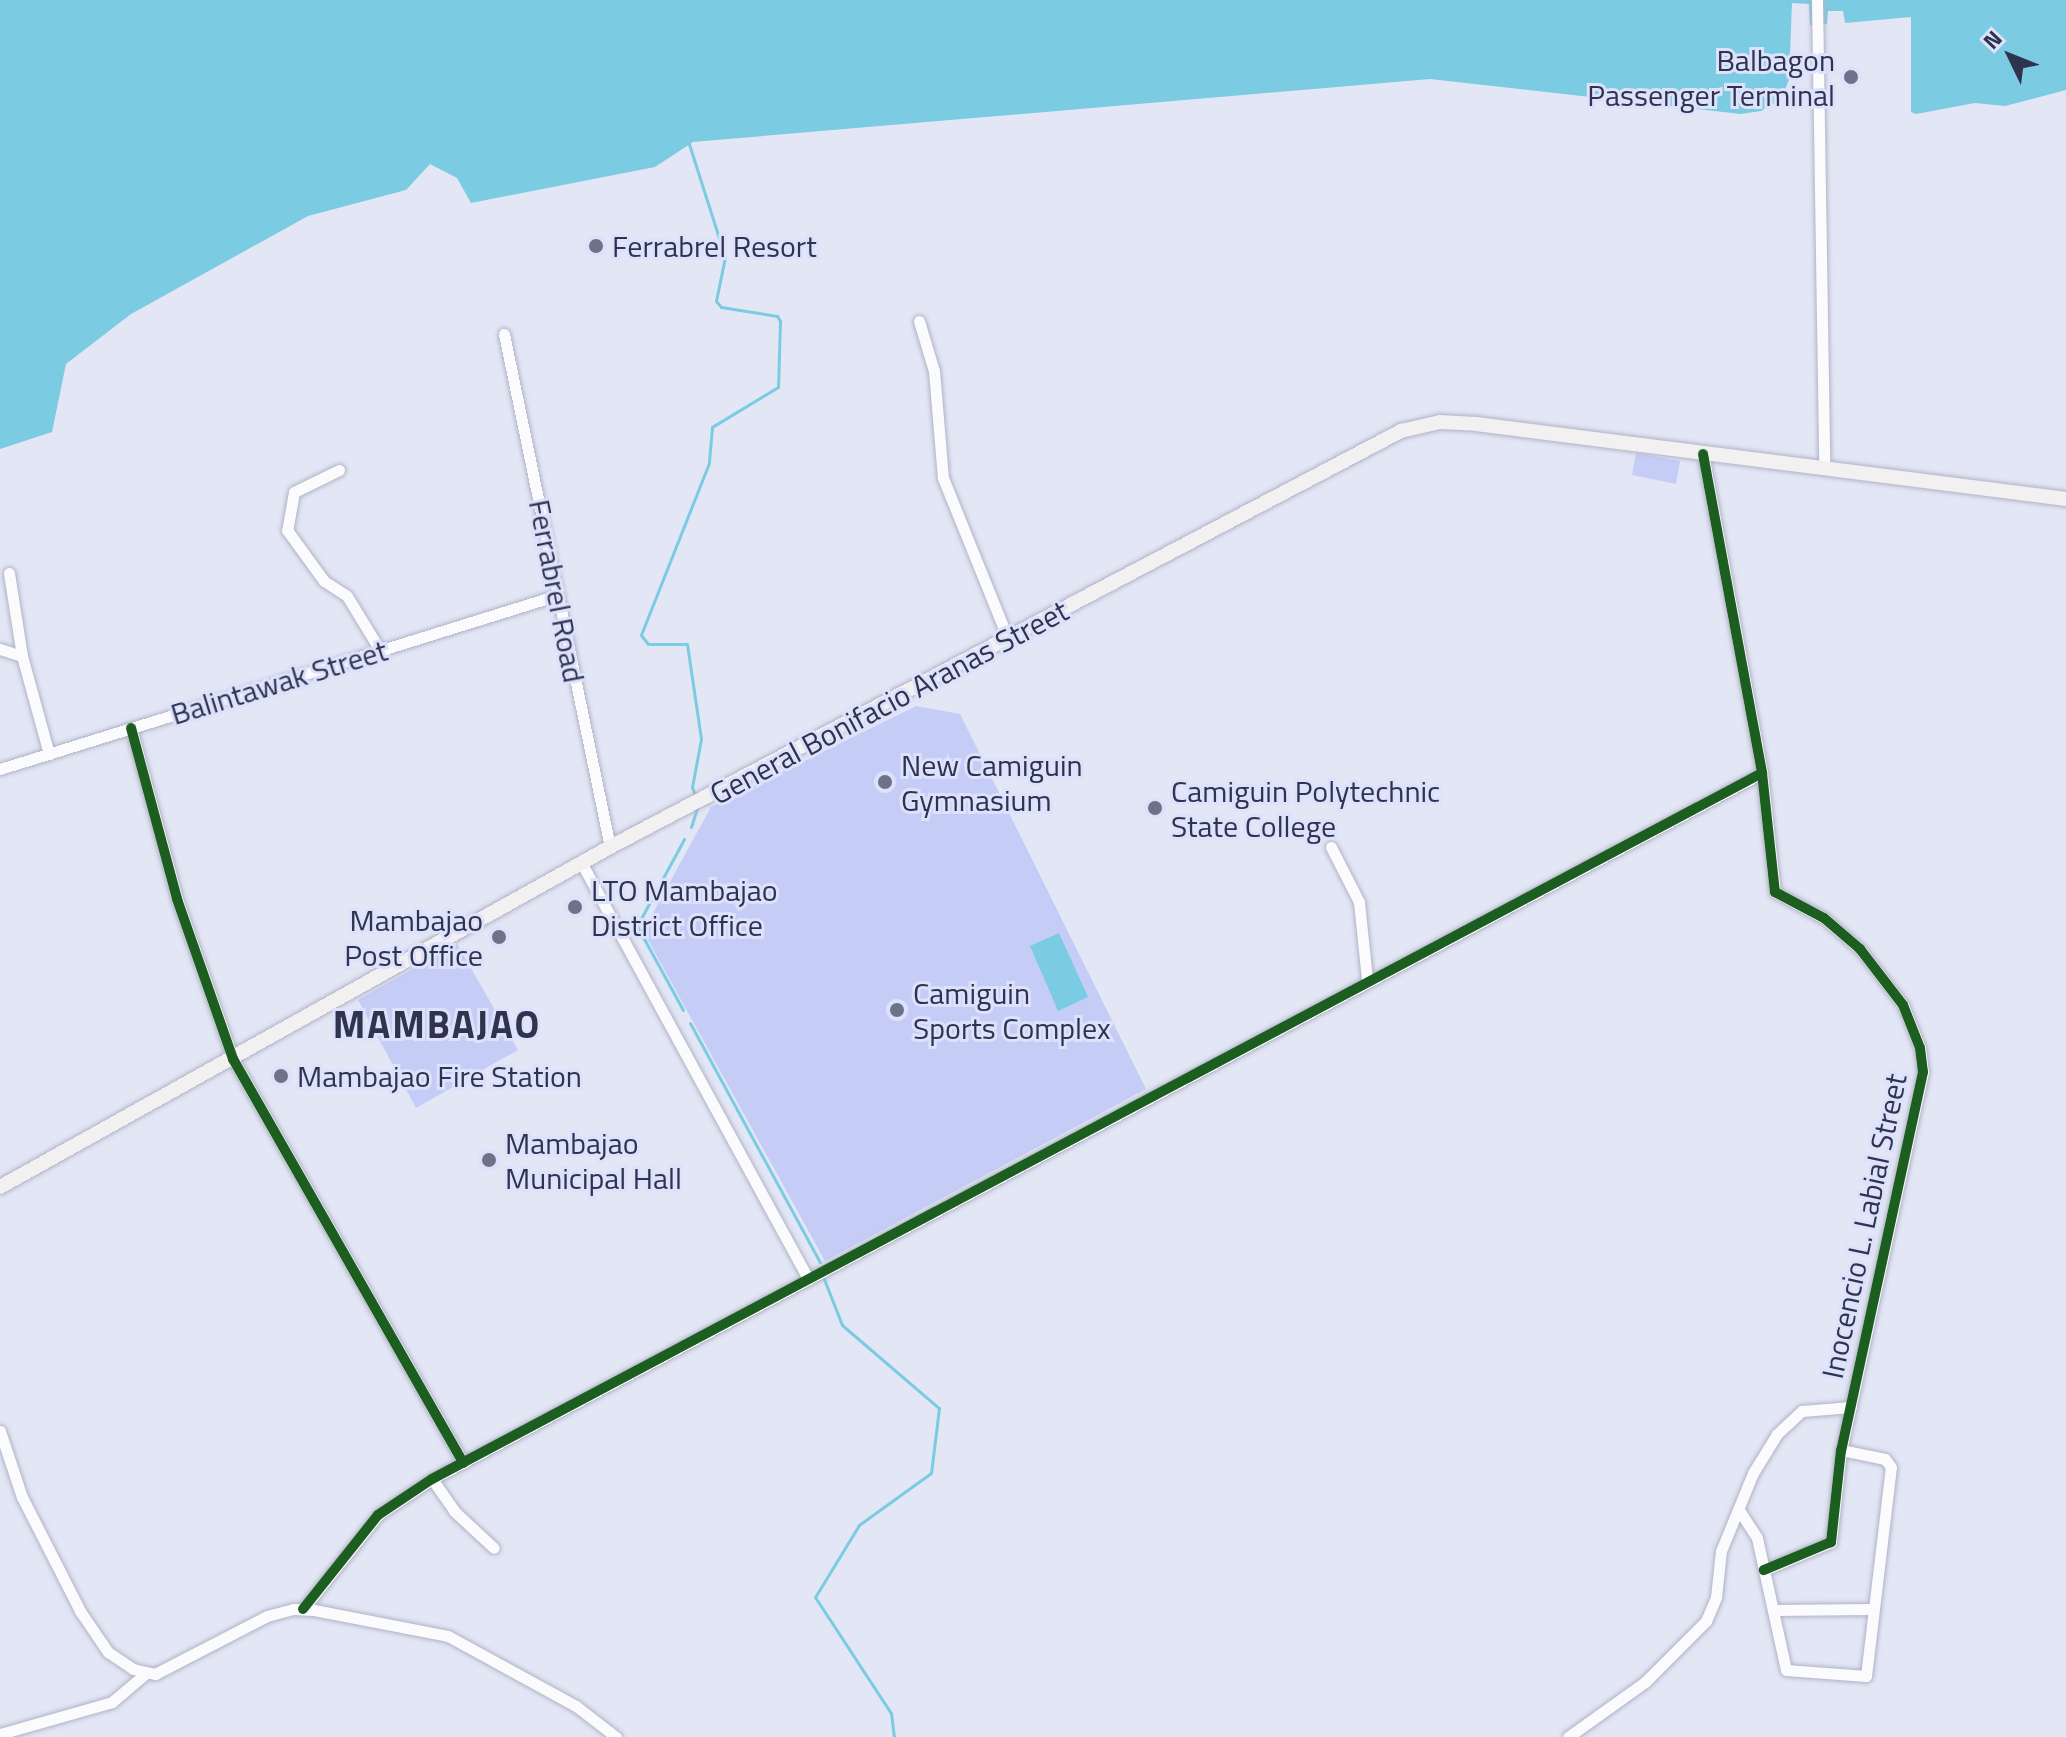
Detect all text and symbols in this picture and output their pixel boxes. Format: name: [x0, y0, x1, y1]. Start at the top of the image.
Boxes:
north arrow: [1970, 16, 2050, 96]
text: N: [1975, 22, 2010, 57]
place label: Balbagon Passenger Terminal: [1587, 42, 1835, 112]
marker: Balbagon Passenger Terminal: [1842, 68, 1860, 86]
place label: Ferrabrel Resort: [612, 228, 817, 264]
marker: Ferrabrel Resort: [587, 237, 605, 255]
street label: Ferrabrel Road: [522, 496, 592, 686]
street label: General Bonifacio Aranas Street: [704, 592, 1074, 812]
street label: Balintawak Street: [166, 632, 392, 732]
place label: New Camiguin Gymnasium: [901, 747, 1083, 818]
marker: New Camiguin Gymnasium: [876, 773, 894, 791]
place label: Camiguin Polytechnic State College: [1171, 773, 1440, 844]
marker: Camiguin Polytechnic State College: [1146, 799, 1164, 817]
place label: LTO Mambajao District Office: [591, 872, 778, 942]
marker: LTO Mambajao District Office: [566, 898, 584, 916]
place label: Mambajao Post Office: [344, 902, 483, 972]
marker: Mambajao Post Office: [490, 928, 508, 946]
place label: Camiguin Sports Complex: [913, 975, 1111, 1046]
marker: Camiguin Sports Complex: [888, 1001, 906, 1019]
district label: MAMBAJAO: [333, 1002, 541, 1048]
place label: Mambajao Fire Station: [297, 1058, 582, 1094]
marker: Mambajao Fire Station: [272, 1067, 290, 1085]
street label: Inocencio L. Labial Street: [1814, 1070, 1914, 1382]
place label: Mambajao Municipal Hall: [505, 1125, 682, 1196]
marker: Mambajao Municipal Hall: [480, 1151, 498, 1169]

